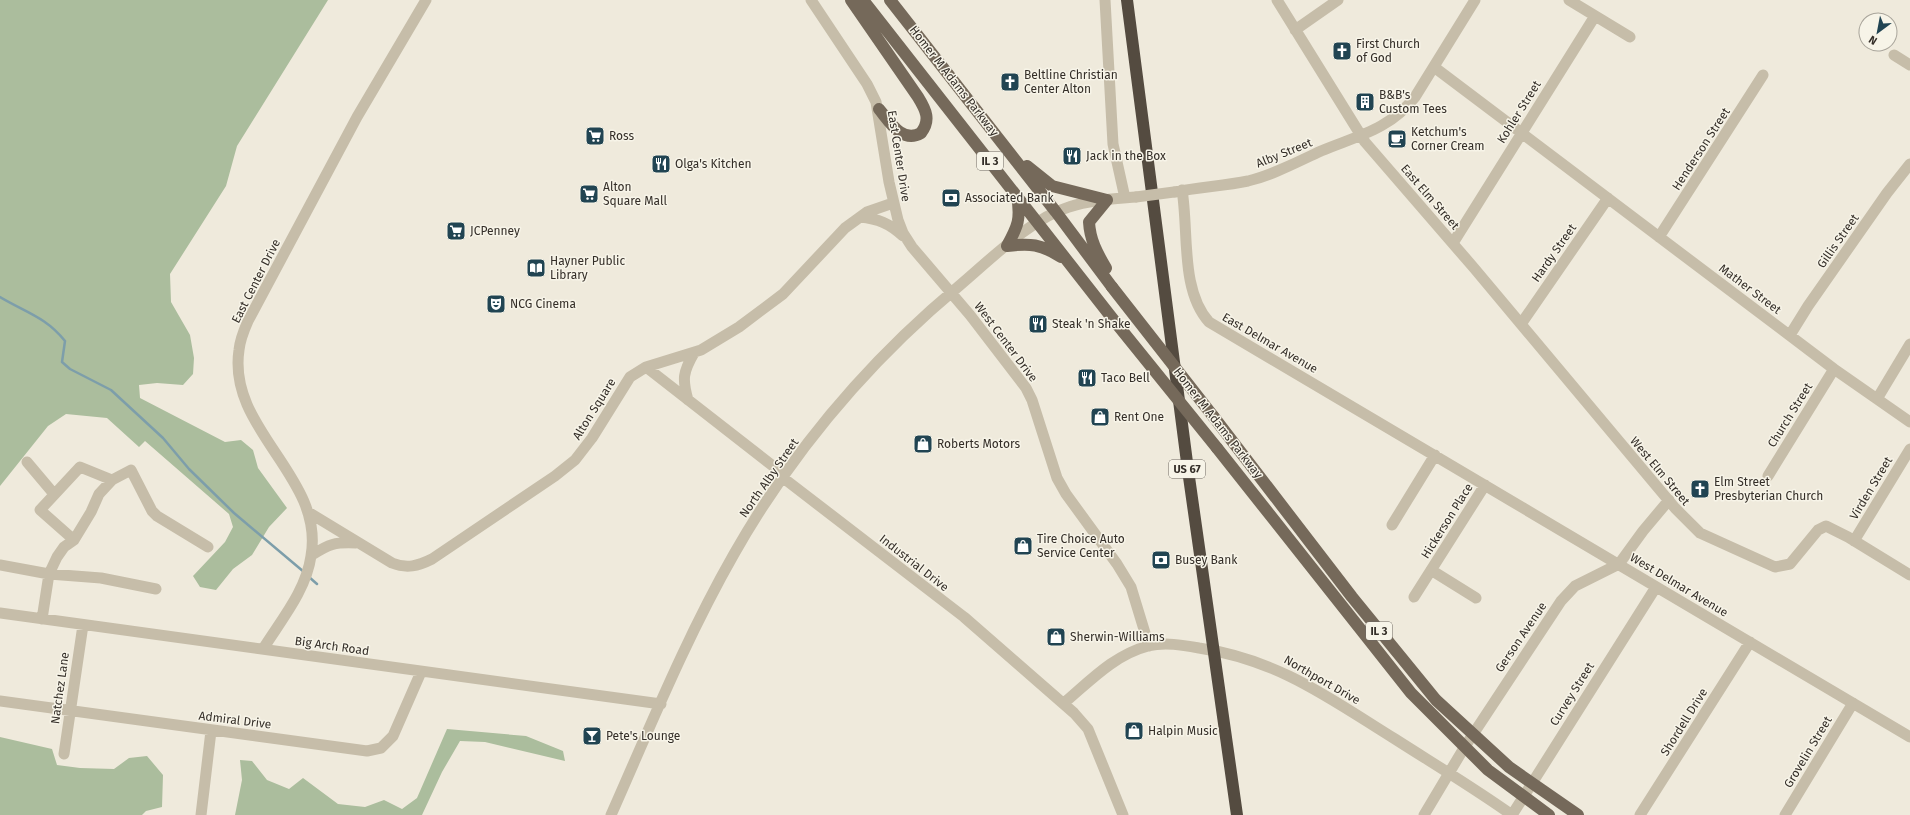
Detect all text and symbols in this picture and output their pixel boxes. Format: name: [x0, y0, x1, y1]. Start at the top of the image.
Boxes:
north arrow: [1858, 12, 1898, 52]
street label: Homer M Adams Parkway: [907, 23, 1002, 139]
text: N: [1866, 33, 1880, 48]
place label: First Church of God: [1356, 37, 1420, 65]
church icon: First Church of God: [1331, 40, 1353, 62]
place label: Beltline Christian Center Alton: [1024, 68, 1118, 96]
church icon: Beltline Christian Center Alton: [999, 71, 1021, 93]
street label: Kohler Street: [1494, 77, 1544, 146]
place label: B&B's Custom Tees: [1379, 88, 1447, 116]
building icon: B&B's Custom Tees: [1354, 91, 1376, 113]
street label: Henderson Street: [1669, 105, 1733, 193]
street label: East Center Drive: [885, 109, 913, 203]
supermarket icon: Ross: [584, 125, 606, 147]
place label: Ketchum's Corner Cream: [1411, 125, 1485, 153]
cafe icon: Ketchum's Corner Cream: [1386, 128, 1408, 150]
place label: Ross: [609, 129, 635, 143]
street label: Alby Street: [1254, 135, 1315, 171]
restaurant icon: Jack in the Box: [1061, 145, 1083, 167]
place label: Jack in the Box: [1086, 149, 1166, 163]
road number: IL 3: [977, 152, 1003, 170]
restaurant icon: Olga's Kitchen: [650, 153, 672, 175]
place label: Olga's Kitchen: [675, 157, 751, 171]
street label: East Elm Street: [1398, 162, 1463, 233]
place label: Alton Square Mall: [603, 180, 667, 208]
supermarket icon: Alton Square Mall: [578, 183, 600, 205]
bank icon: Associated Bank: [940, 187, 962, 209]
place label: Associated Bank: [965, 191, 1055, 205]
street label: Gillis Street: [1814, 211, 1862, 271]
supermarket icon: JCPenney: [445, 220, 467, 242]
street label: Hardy Street: [1529, 221, 1580, 285]
place label: JCPenney: [470, 224, 520, 238]
street label: East Center Drive: [229, 237, 283, 325]
place label: Hayner Public Library: [550, 254, 625, 282]
library icon: Hayner Public Library: [525, 257, 547, 279]
street label: Mather Street: [1716, 261, 1784, 317]
theatre icon: NCG Cinema: [485, 293, 507, 315]
place label: NCG Cinema: [510, 297, 576, 311]
street label: West Center Drive: [971, 299, 1041, 385]
street label: East Delmar Avenue: [1220, 310, 1320, 376]
restaurant icon: Steak 'n Shake: [1027, 313, 1049, 335]
place label: Steak 'n Shake: [1052, 317, 1130, 331]
street label: Homer M Adams Parkway: [1171, 365, 1266, 481]
restaurant icon: Taco Bell: [1076, 367, 1098, 389]
place label: Taco Bell: [1101, 371, 1150, 385]
street label: Alton Square: [570, 376, 618, 442]
street label: Church Street: [1765, 380, 1816, 450]
shop icon: Rent One: [1089, 406, 1111, 428]
place label: Rent One: [1114, 410, 1164, 424]
shop icon: Roberts Motors: [912, 433, 934, 455]
street label: West Elm Street: [1627, 434, 1693, 509]
street label: North Alby Street: [736, 435, 802, 520]
place label: Roberts Motors: [937, 437, 1020, 451]
street label: Virden Street: [1847, 453, 1896, 522]
road number: US 67: [1169, 460, 1205, 478]
place label: Elm Street Presbyterian Church: [1714, 475, 1823, 503]
church icon: Elm Street Presbyterian Church: [1689, 478, 1711, 500]
street label: Hickerson Place: [1418, 481, 1476, 561]
street label: Industrial Drive: [877, 532, 951, 594]
place label: Tire Choice Auto Service Center: [1037, 532, 1125, 560]
shop icon: Tire Choice Auto Service Center: [1012, 535, 1034, 557]
bank icon: Busey Bank: [1150, 549, 1172, 571]
street label: West Delmar Avenue: [1628, 550, 1730, 620]
place label: Busey Bank: [1175, 553, 1238, 567]
street label: Gerson Avenue: [1492, 599, 1550, 675]
road number: IL 3: [1366, 622, 1392, 640]
shop icon: Sherwin-Williams: [1045, 626, 1067, 648]
place label: Sherwin-Williams: [1070, 630, 1165, 644]
street label: Big Arch Road: [294, 634, 370, 658]
street label: Natchez Lane: [48, 651, 72, 725]
street label: Northport Drive: [1281, 653, 1363, 707]
street label: Curvey Street: [1547, 659, 1597, 728]
street label: Shordell Drive: [1658, 686, 1710, 758]
street label: Admiral Drive: [198, 709, 272, 731]
street label: Grovelin Street: [1781, 713, 1835, 790]
shop icon: Halpin Music: [1123, 720, 1145, 742]
place label: Halpin Music: [1148, 724, 1218, 738]
bar icon: Pete's Lounge: [581, 725, 603, 747]
place label: Pete's Lounge: [606, 729, 680, 743]

